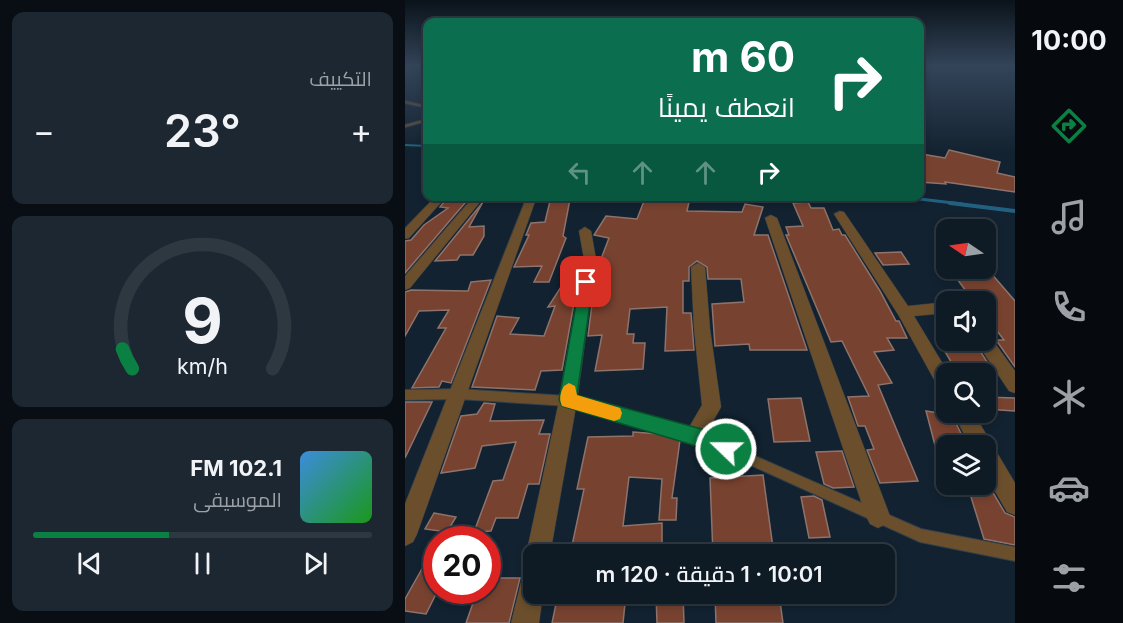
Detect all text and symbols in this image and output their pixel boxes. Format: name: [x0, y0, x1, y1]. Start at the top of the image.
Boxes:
text: 10:00: [1031, 24, 1107, 57]
text: 60 m: [691, 31, 795, 82]
icon: right: [816, 42, 894, 120]
text: التكييف: [309, 67, 372, 91]
text: انعطف يمينًا: [658, 91, 795, 124]
text: 23°: [164, 103, 241, 158]
icon: directions: [1048, 105, 1090, 147]
text: −: [33, 111, 55, 151]
text: +: [350, 111, 372, 151]
icon: left: [563, 156, 596, 189]
icon: ahead: [626, 156, 659, 189]
icon: ahead: [689, 156, 722, 189]
icon: right: [752, 156, 785, 189]
icon: music: [1048, 196, 1090, 238]
north arrow: [936, 219, 996, 279]
map controls: [936, 219, 996, 495]
pin: [560, 256, 611, 307]
icon: arrive: [569, 265, 602, 298]
text: 9: [182, 283, 223, 358]
icon: phone: [1048, 286, 1090, 328]
button: sound: [936, 291, 996, 351]
text: km/h: [177, 353, 228, 379]
button: search: [936, 363, 996, 423]
icon: climate: [1048, 376, 1090, 418]
position arrow: [694, 417, 758, 481]
button: layers: [936, 435, 996, 495]
text: 102.1 FM: [190, 455, 282, 481]
icon: car: [1048, 467, 1090, 509]
text: الموسيقى: [193, 488, 282, 512]
speed limit sign: 20: [423, 526, 501, 604]
icon: previous: [73, 547, 106, 580]
icon: pause: [186, 547, 219, 580]
icon: next: [299, 547, 332, 580]
icon: filters: [1048, 557, 1090, 599]
text: 10:01 · 1 دقيقة · 120 m: [595, 561, 823, 587]

